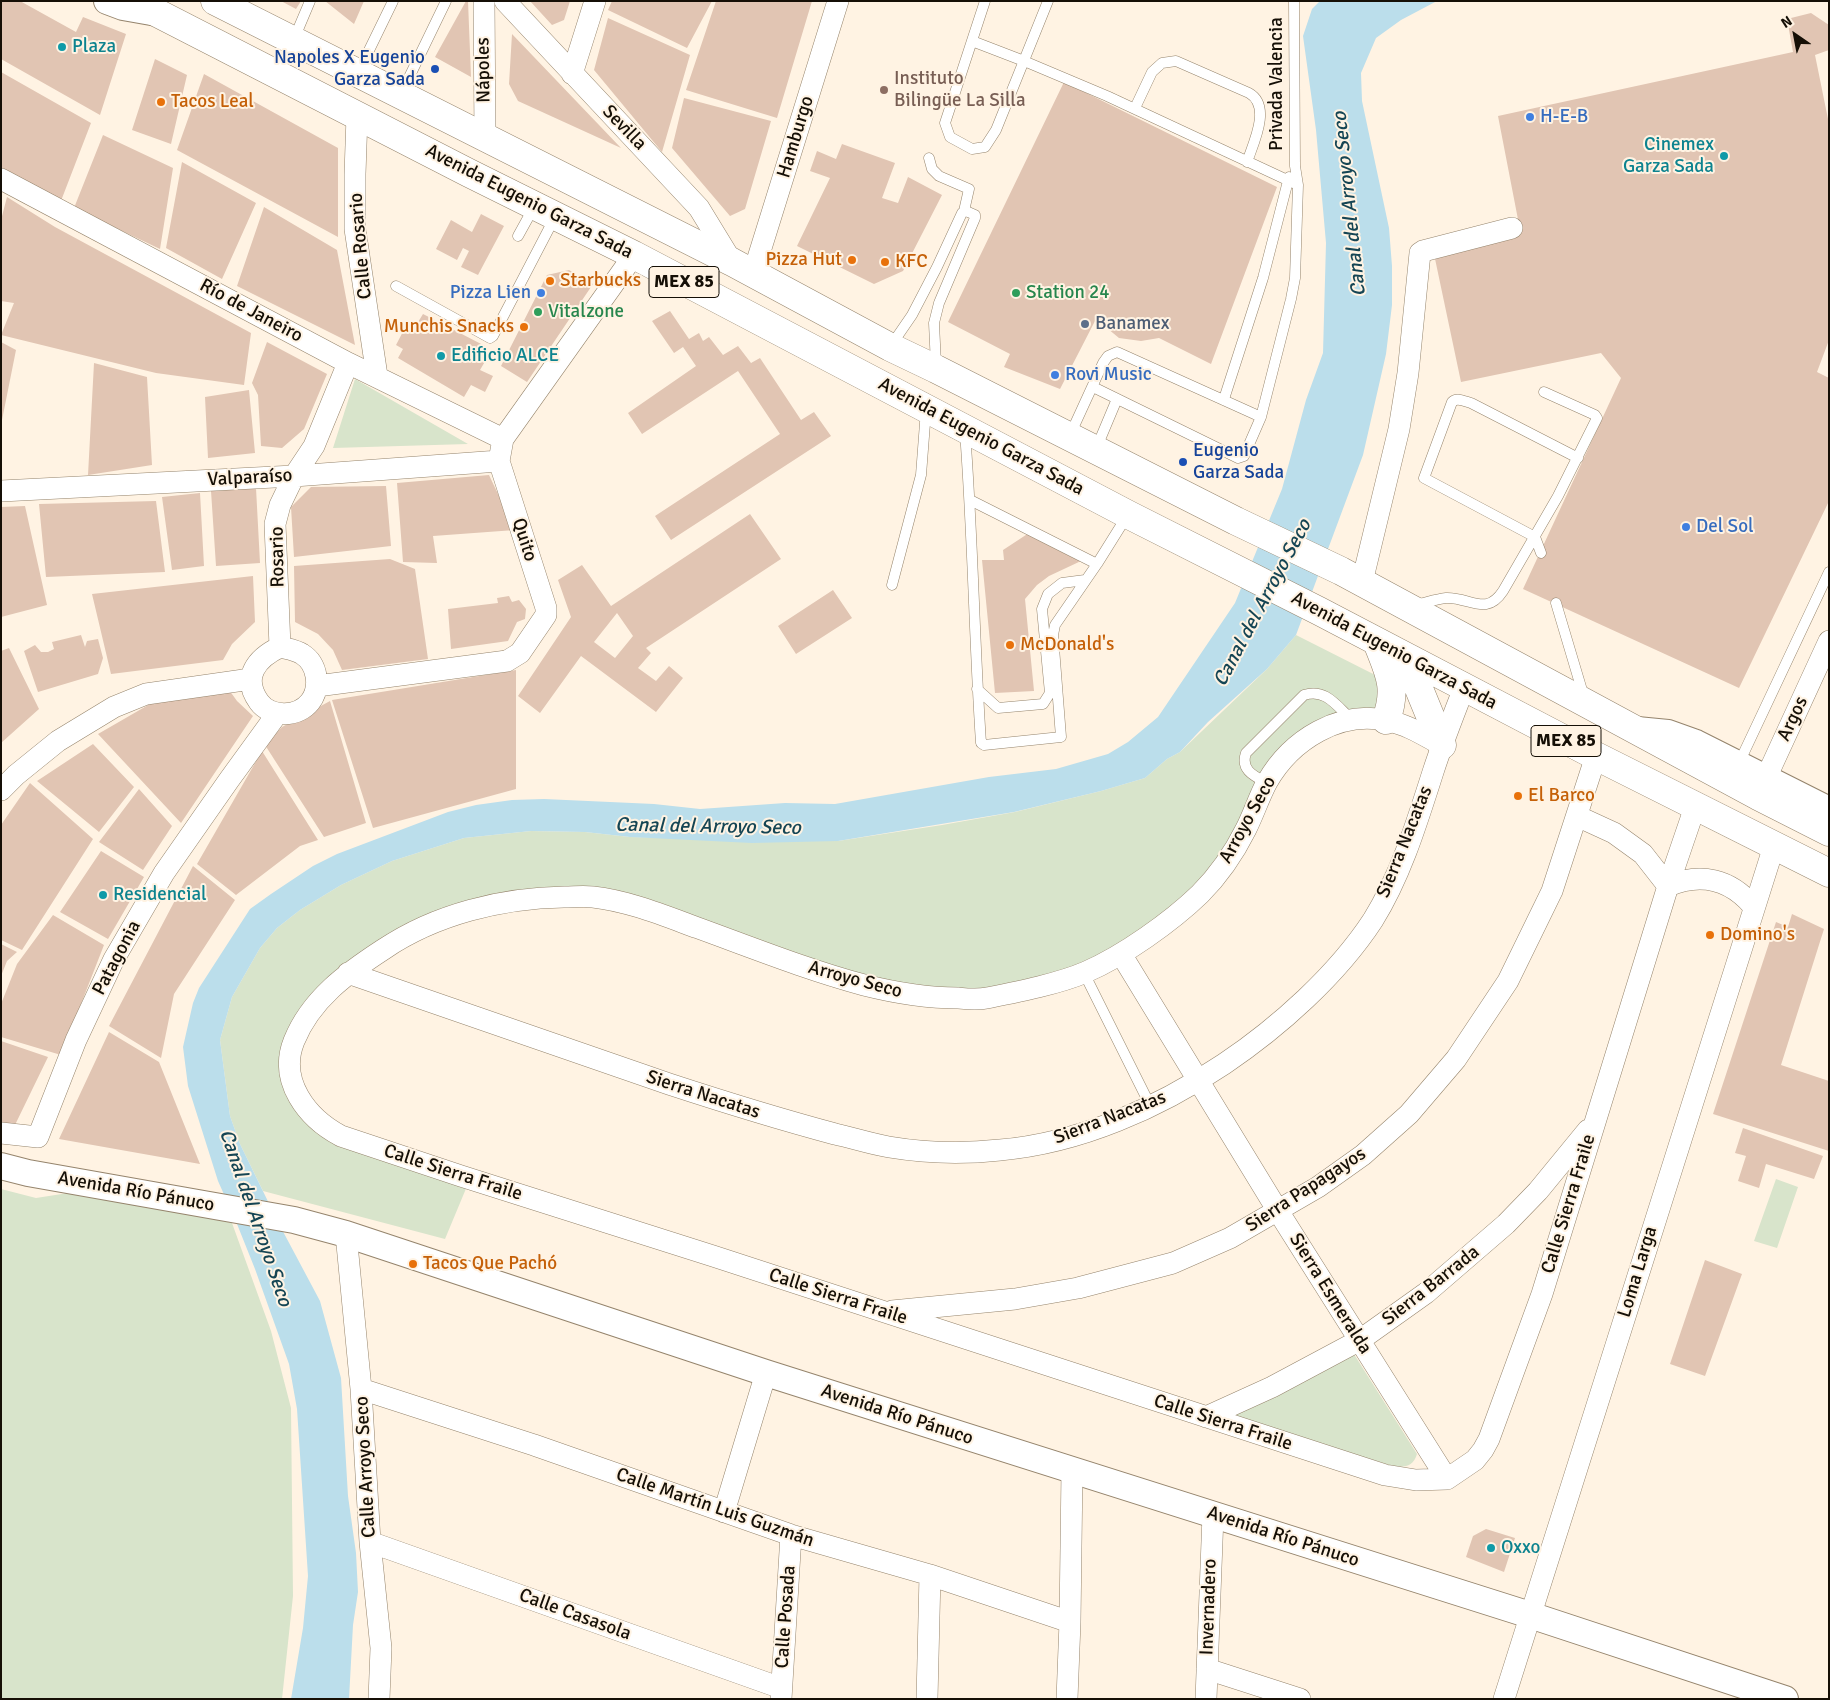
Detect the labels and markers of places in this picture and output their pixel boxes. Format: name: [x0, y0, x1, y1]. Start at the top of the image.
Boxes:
place label: Plaza: [72, 36, 116, 58]
marker: Plaza: [56, 41, 68, 53]
place label: Napoles X Eugenio Garza Sada: [274, 47, 425, 91]
marker: Napoles X Eugenio Garza Sada: [429, 63, 441, 75]
place label: Instituto Bilingüe La Silla: [894, 68, 1026, 112]
marker: Instituto Bilingüe La Silla: [878, 84, 890, 96]
place label: Tacos Leal: [171, 91, 254, 113]
marker: Tacos Leal: [155, 96, 167, 108]
place label: H-E-B: [1540, 106, 1588, 128]
marker: H-E-B: [1524, 111, 1536, 123]
place label: Cinemex Garza Sada: [1623, 134, 1714, 178]
marker: Cinemex Garza Sada: [1718, 150, 1730, 162]
place label: Pizza Hut: [765, 249, 842, 271]
place label: KFC: [895, 251, 928, 273]
marker: Pizza Hut: [846, 254, 858, 266]
marker: KFC: [879, 256, 891, 268]
place label: Starbucks: [560, 270, 641, 292]
marker: Starbucks: [544, 275, 556, 287]
place label: Pizza Lien: [450, 282, 531, 304]
place label: Station 24: [1026, 282, 1110, 304]
marker: Pizza Lien: [535, 287, 547, 299]
marker: Station 24: [1010, 287, 1022, 299]
place label: Vitalzone: [548, 301, 624, 323]
marker: Vitalzone: [532, 306, 544, 318]
place label: Banamex: [1095, 313, 1170, 335]
place label: Munchis Snacks: [384, 316, 514, 338]
marker: Banamex: [1079, 318, 1091, 330]
marker: Munchis Snacks: [518, 321, 530, 333]
place label: Edificio ALCE: [451, 345, 559, 367]
marker: Edificio ALCE: [435, 350, 447, 362]
place label: Rovi Music: [1065, 364, 1152, 386]
marker: Rovi Music: [1049, 369, 1061, 381]
place label: Eugenio Garza Sada: [1193, 440, 1284, 484]
marker: Eugenio Garza Sada: [1177, 456, 1189, 468]
place label: Del Sol: [1696, 516, 1754, 538]
marker: Del Sol: [1680, 521, 1692, 533]
place label: McDonald's: [1020, 634, 1114, 656]
marker: McDonald's: [1004, 639, 1016, 651]
place label: El Barco: [1528, 785, 1595, 807]
marker: El Barco: [1512, 790, 1524, 802]
place label: Residencial: [113, 884, 207, 906]
marker: Residencial: [97, 889, 109, 901]
place label: Domino's: [1720, 924, 1795, 946]
marker: Domino's: [1704, 929, 1716, 941]
place label: Tacos Que Pachó: [423, 1253, 557, 1275]
marker: Tacos Que Pachó: [407, 1258, 419, 1270]
place label: Oxxo: [1501, 1537, 1540, 1559]
marker: Oxxo: [1485, 1542, 1497, 1554]

